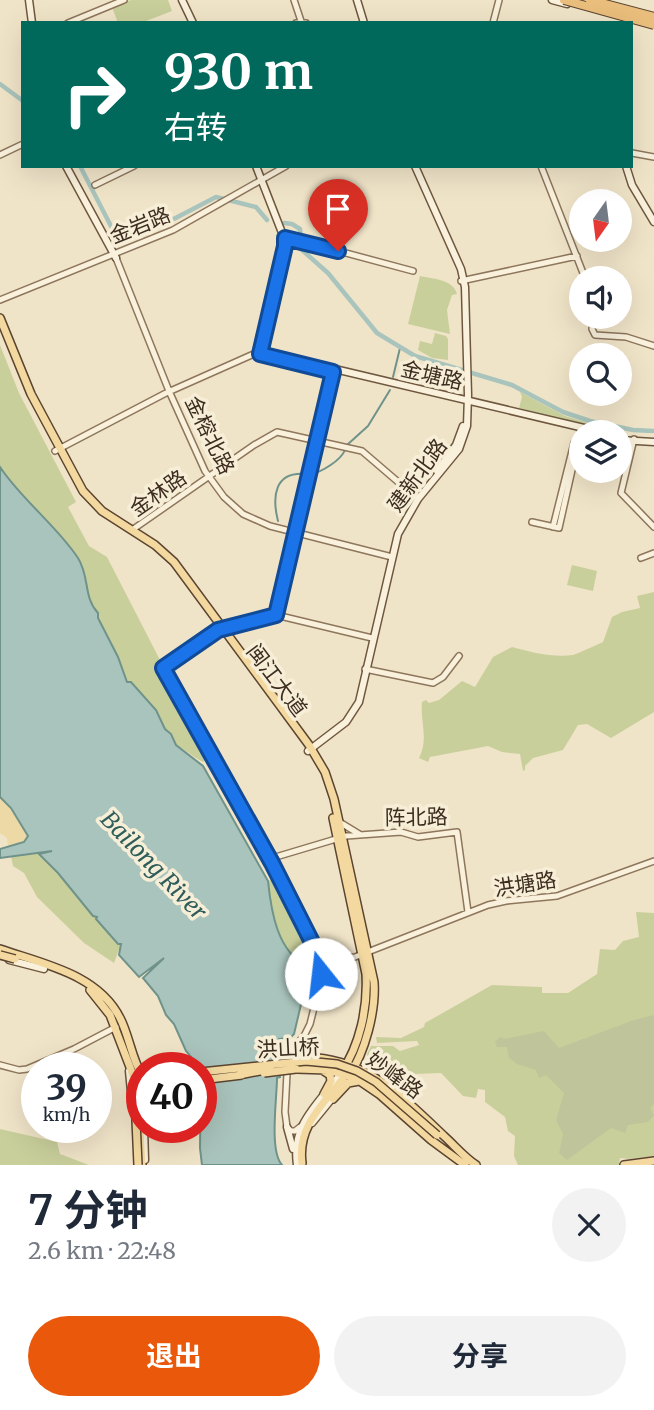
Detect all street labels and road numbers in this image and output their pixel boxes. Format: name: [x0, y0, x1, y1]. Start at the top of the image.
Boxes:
street label: 金岩路: [106, 201, 174, 249]
street label: 金塘路: [398, 355, 466, 395]
street label: 金榕北路: [179, 391, 241, 479]
street label: 建新北路: [381, 433, 453, 517]
street label: 金林路: [124, 464, 192, 522]
street label: 闽江大道: [241, 638, 313, 722]
street label: 阵北路: [384, 803, 448, 831]
street label: 洪塘路: [492, 866, 558, 902]
street label: 洪山桥: [256, 1033, 320, 1063]
street label: 妙峰路: [362, 1046, 428, 1104]

